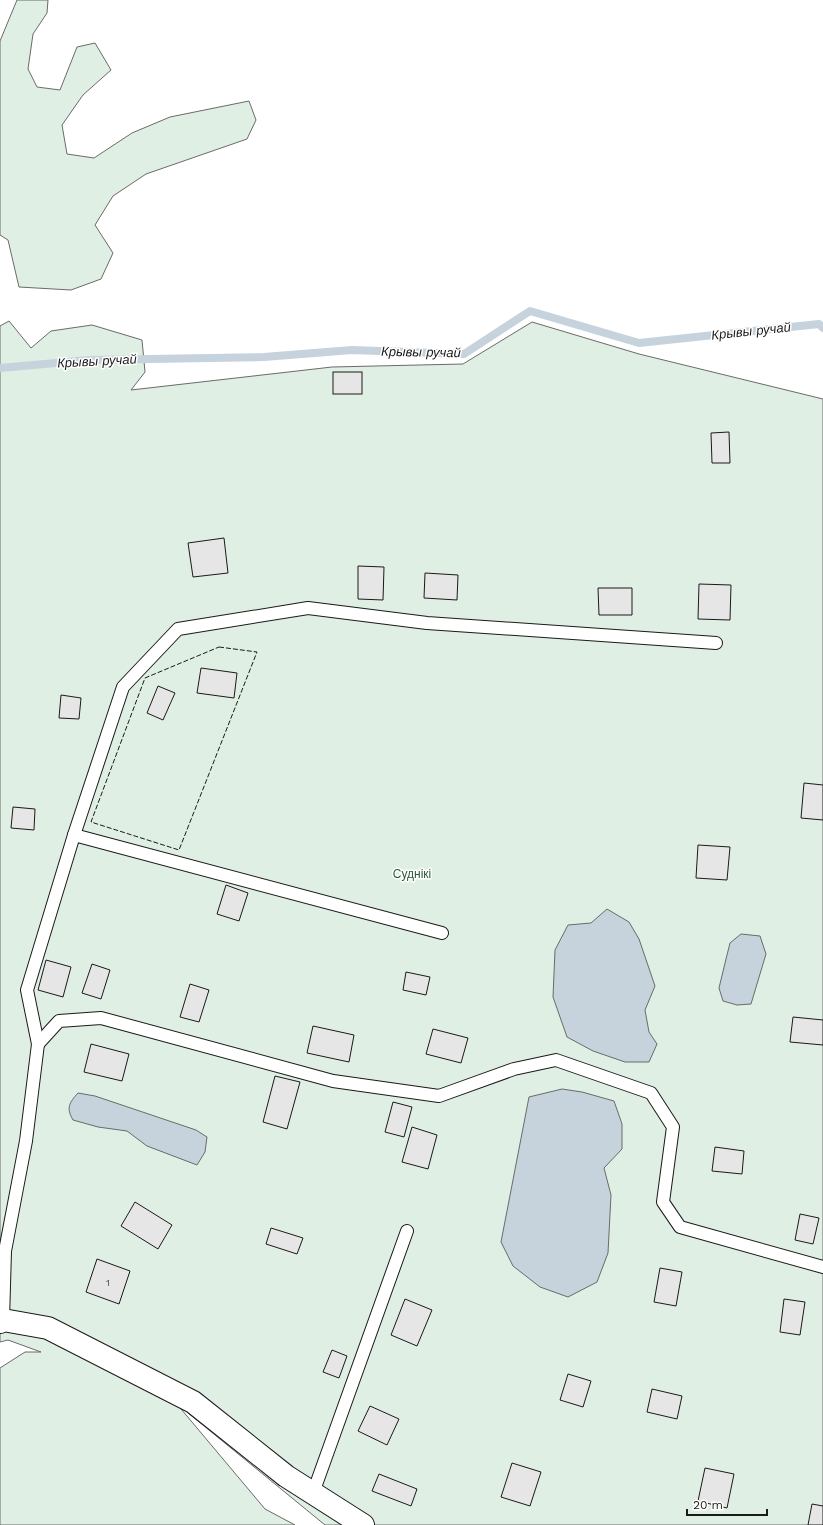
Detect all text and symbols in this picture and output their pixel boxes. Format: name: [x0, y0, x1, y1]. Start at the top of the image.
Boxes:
water label: Крывы ручай: [711, 319, 791, 343]
water label: Крывы ручай: [381, 344, 461, 360]
water label: Крывы ручай: [57, 351, 137, 371]
park label: Суднікі: [393, 867, 431, 881]
house number: 1: [106, 1277, 110, 1288]
scale bar: [687, 1491, 767, 1517]
text: 20 m: [693, 1498, 723, 1512]

